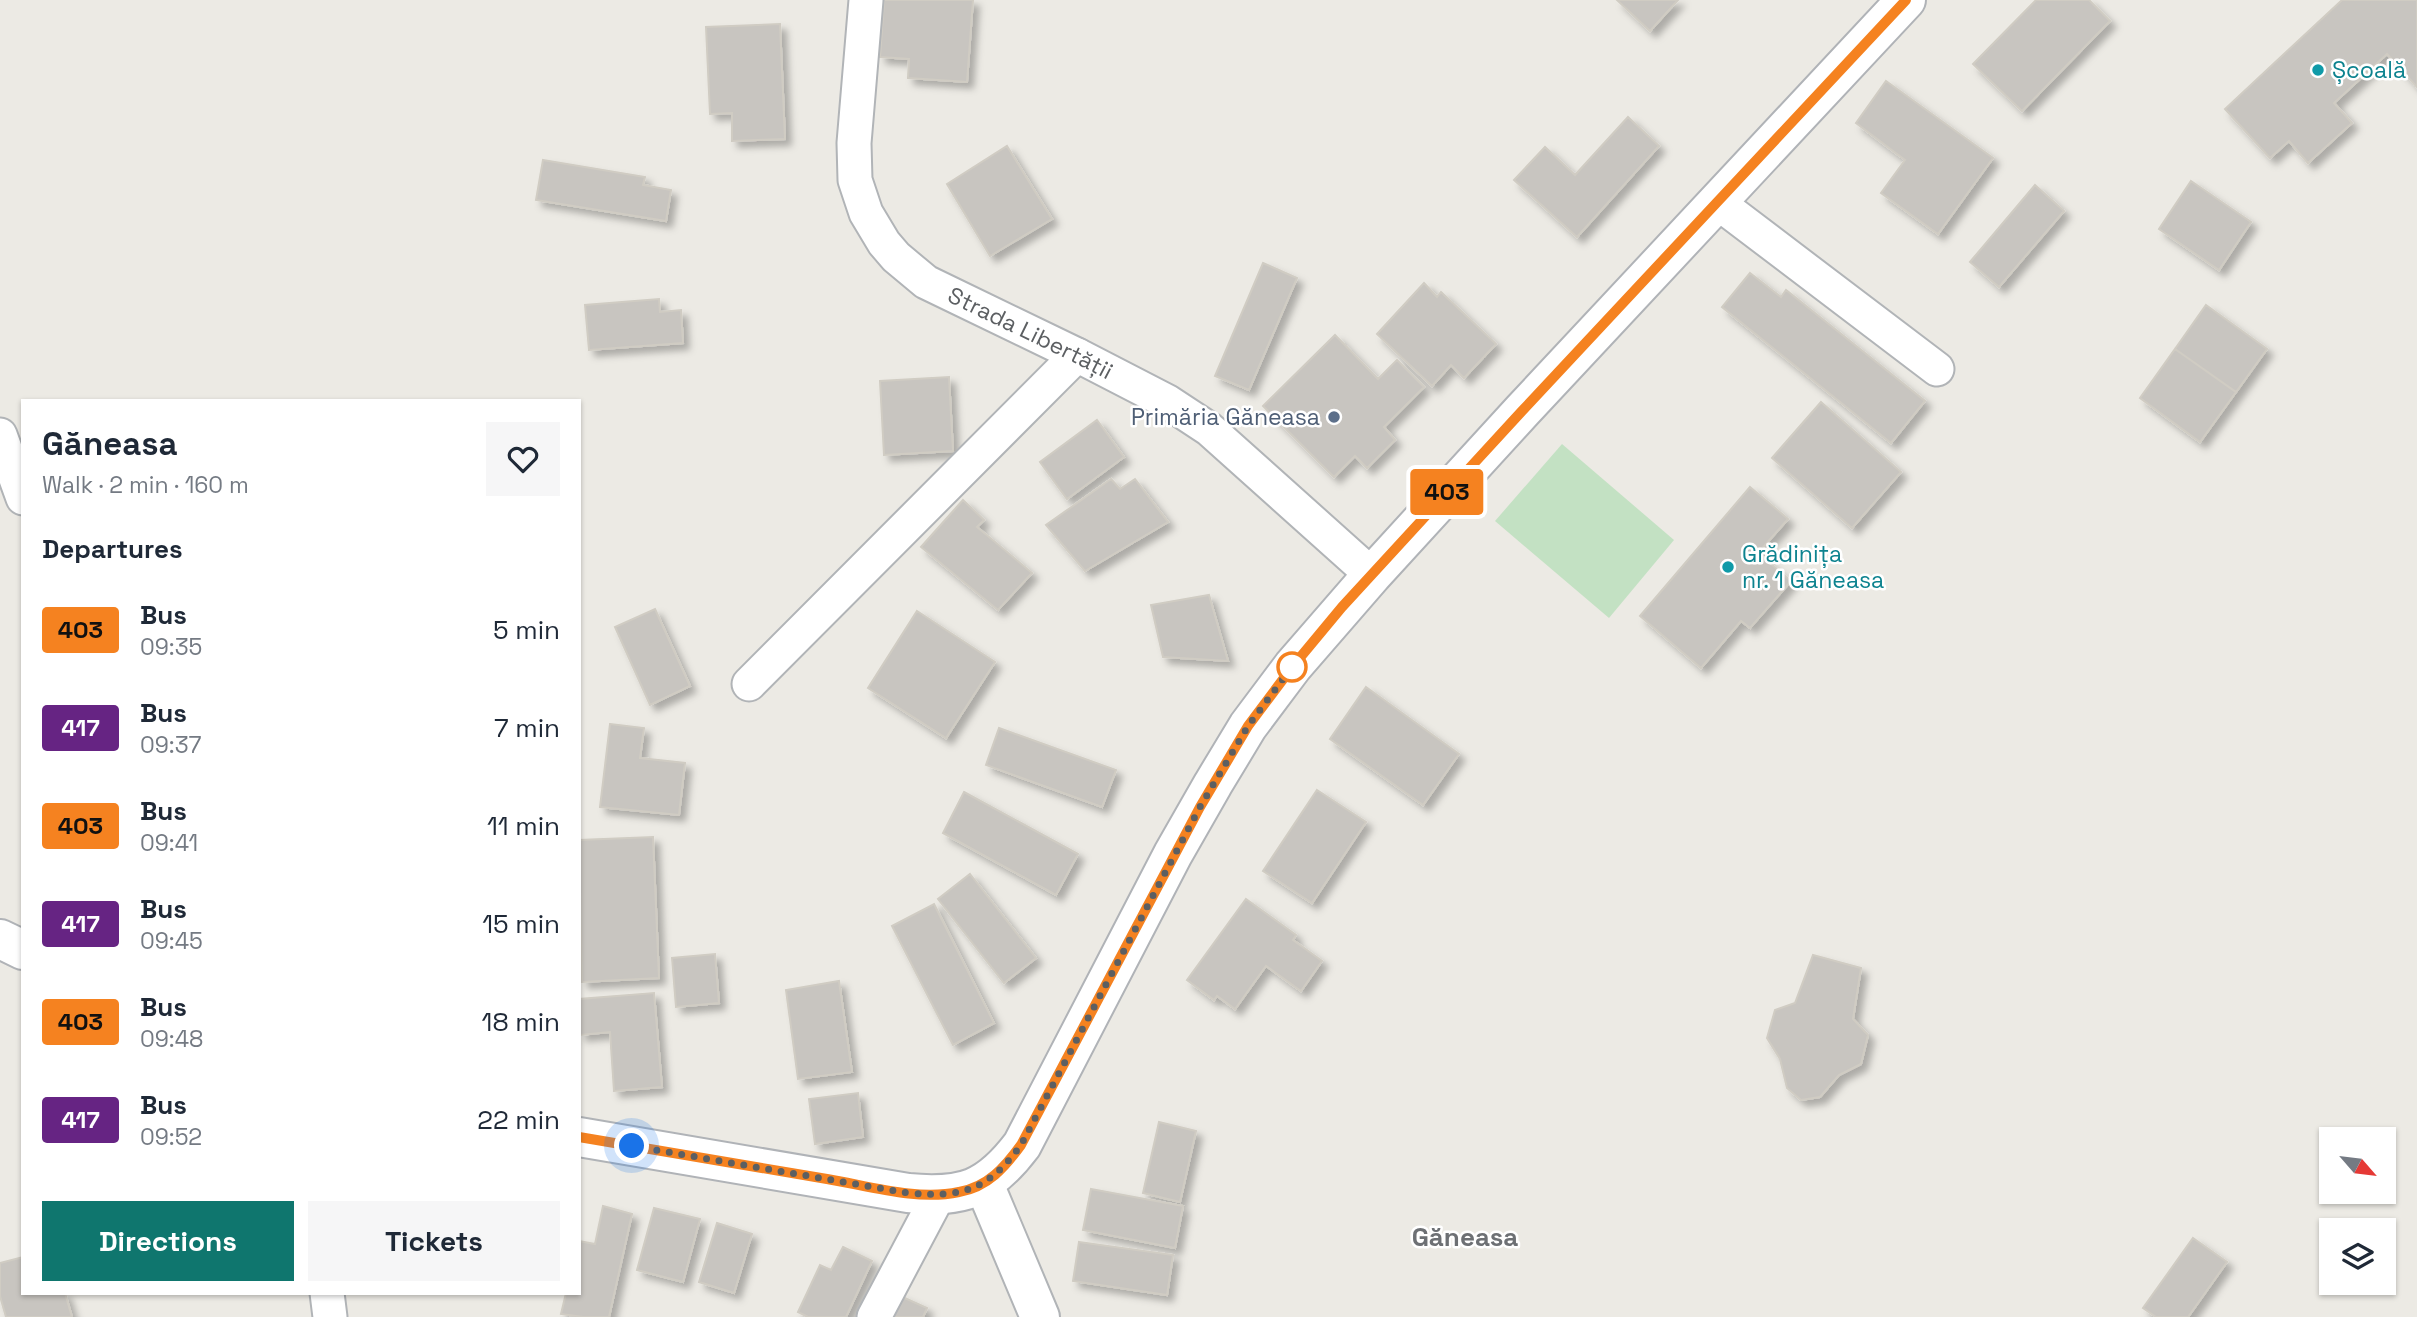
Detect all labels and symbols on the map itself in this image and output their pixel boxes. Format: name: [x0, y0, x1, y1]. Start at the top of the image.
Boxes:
place label: Școală: [2332, 55, 2406, 85]
marker: Școală: [2310, 62, 2326, 78]
street label: Strada Libertății: [943, 280, 1118, 386]
place label: Primăria Găneasa: [1131, 402, 1320, 432]
marker: Primăria Găneasa: [1326, 409, 1342, 425]
line badge: 403: [1407, 469, 1487, 515]
place label: Grădinița nr. 1 Găneasa: [1742, 539, 1884, 595]
marker: Grădinița nr. 1 Găneasa: [1720, 559, 1736, 575]
unlabelled marker: [1277, 652, 1307, 682]
north arrow: [2319, 1127, 2396, 1204]
your location: [614, 1128, 649, 1163]
district label: Găneasa: [1412, 1220, 1518, 1254]

